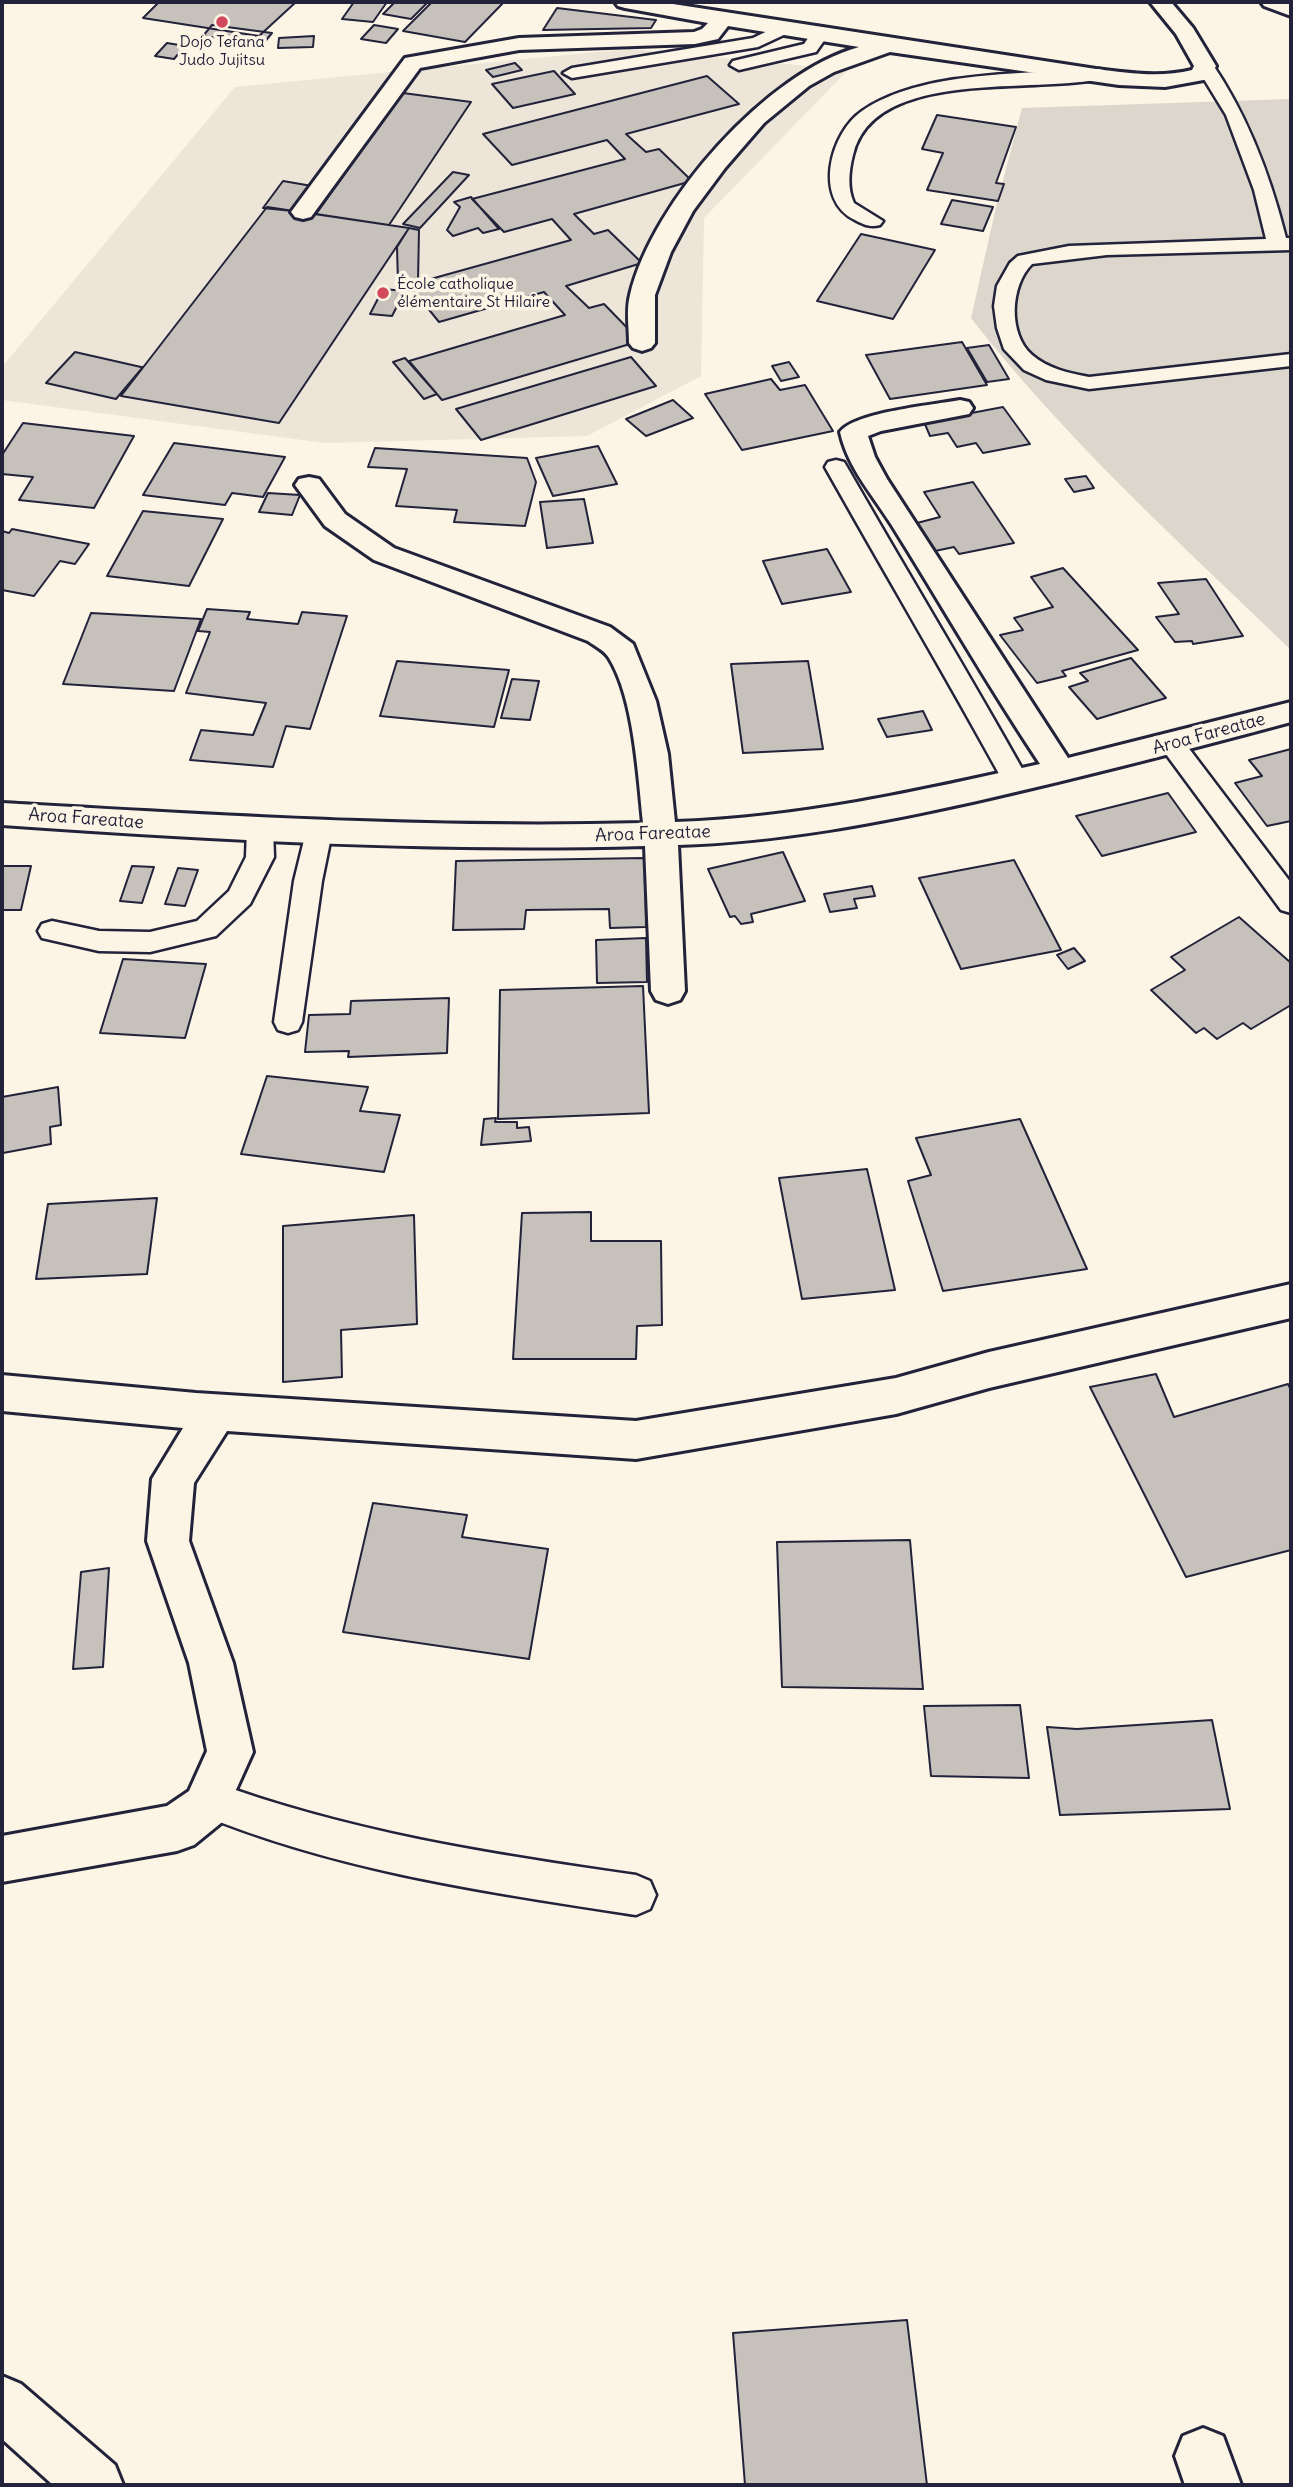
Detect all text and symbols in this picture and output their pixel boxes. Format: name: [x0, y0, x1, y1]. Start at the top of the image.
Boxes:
marker: Dojo Tefana Judo Jujitsu: [214, 14, 230, 30]
place label: Dojo Tefana Judo Jujitsu: [179, 32, 265, 70]
place label: École catholique élémentaire St Hilaire: [397, 274, 550, 312]
marker: École catholique élémentaire St Hilaire: [375, 285, 391, 301]
street label: Aroa Fareatae: [1150, 709, 1268, 759]
street label: Aroa Fareatae: [27, 804, 145, 834]
street label: Aroa Fareatae: [595, 821, 711, 847]

